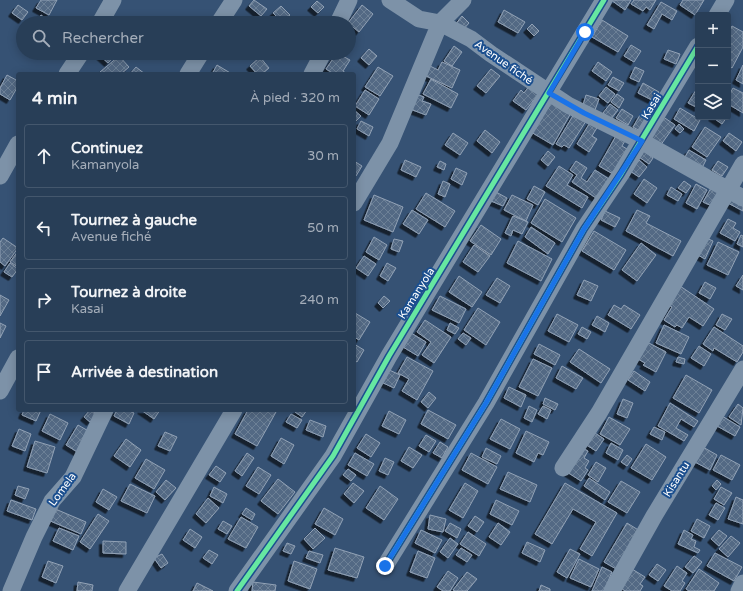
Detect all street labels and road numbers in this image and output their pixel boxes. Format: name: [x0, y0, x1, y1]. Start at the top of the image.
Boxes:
street label: Avenue fiché: [472, 38, 535, 87]
street label: Kasai: [639, 91, 664, 122]
street label: Kamanyola: [396, 265, 437, 321]
street label: Kisantu: [661, 459, 692, 499]
street label: Lomela: [46, 470, 79, 509]

